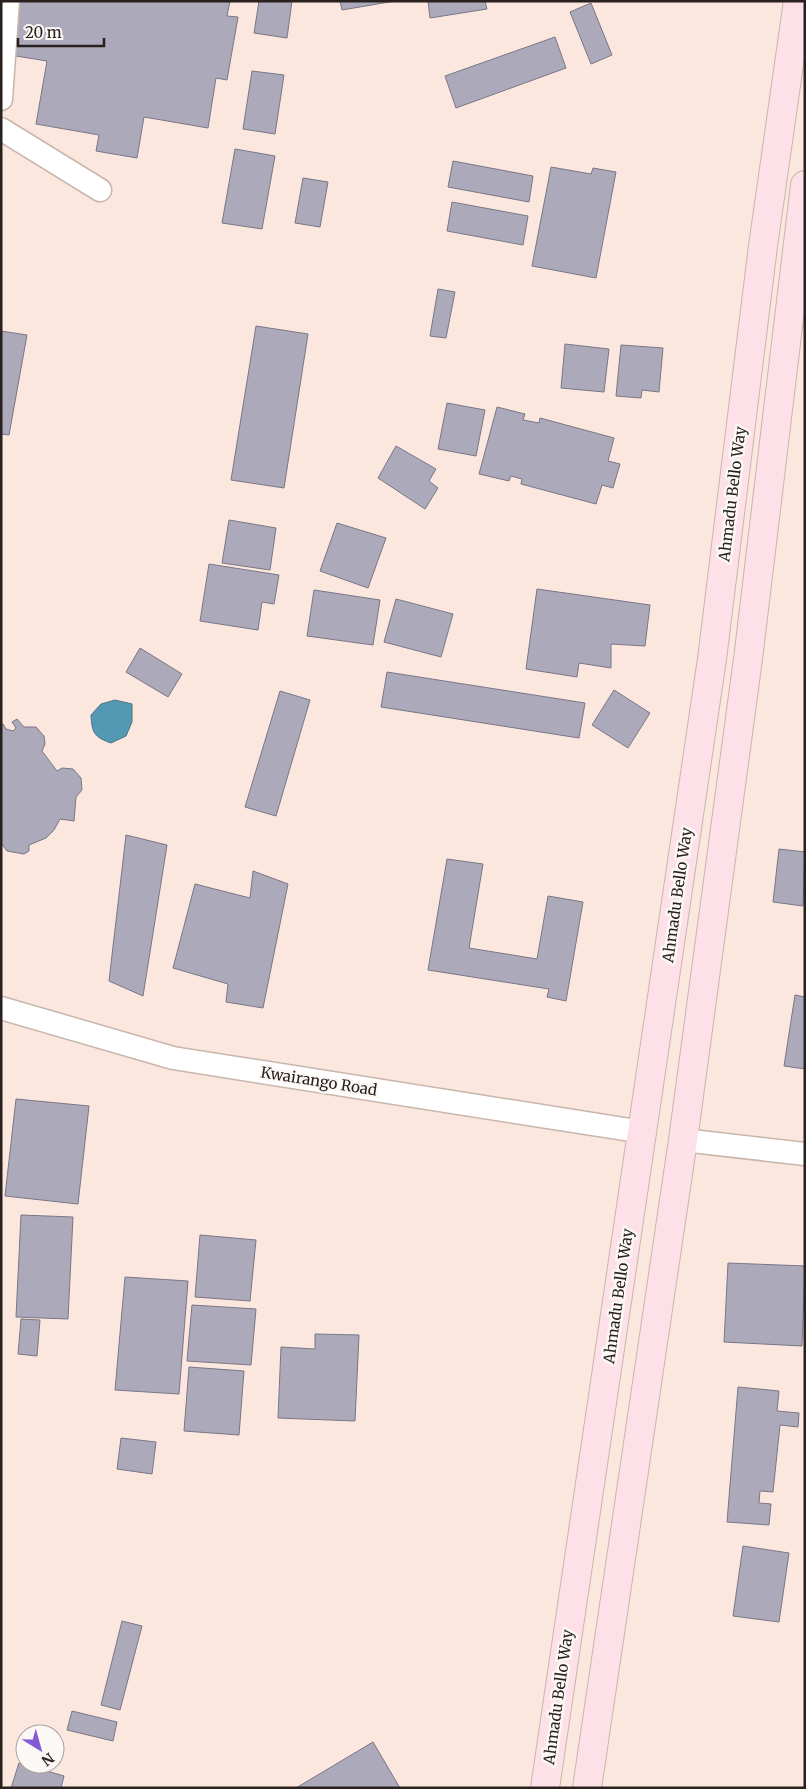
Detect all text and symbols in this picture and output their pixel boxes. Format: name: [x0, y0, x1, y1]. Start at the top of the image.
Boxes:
scale bar: [18, 15, 104, 47]
text: 20 m: [25, 23, 62, 42]
street label: Ahmadu Bello Way: [714, 425, 750, 564]
street label: Ahmadu Bello Way: [658, 826, 696, 965]
street label: Kwairango Road: [259, 1062, 379, 1100]
street label: Ahmadu Bello Way: [599, 1227, 637, 1366]
street label: Ahmadu Bello Way: [539, 1628, 577, 1767]
north arrow: [15, 1724, 65, 1774]
text: N: [38, 1749, 58, 1770]

